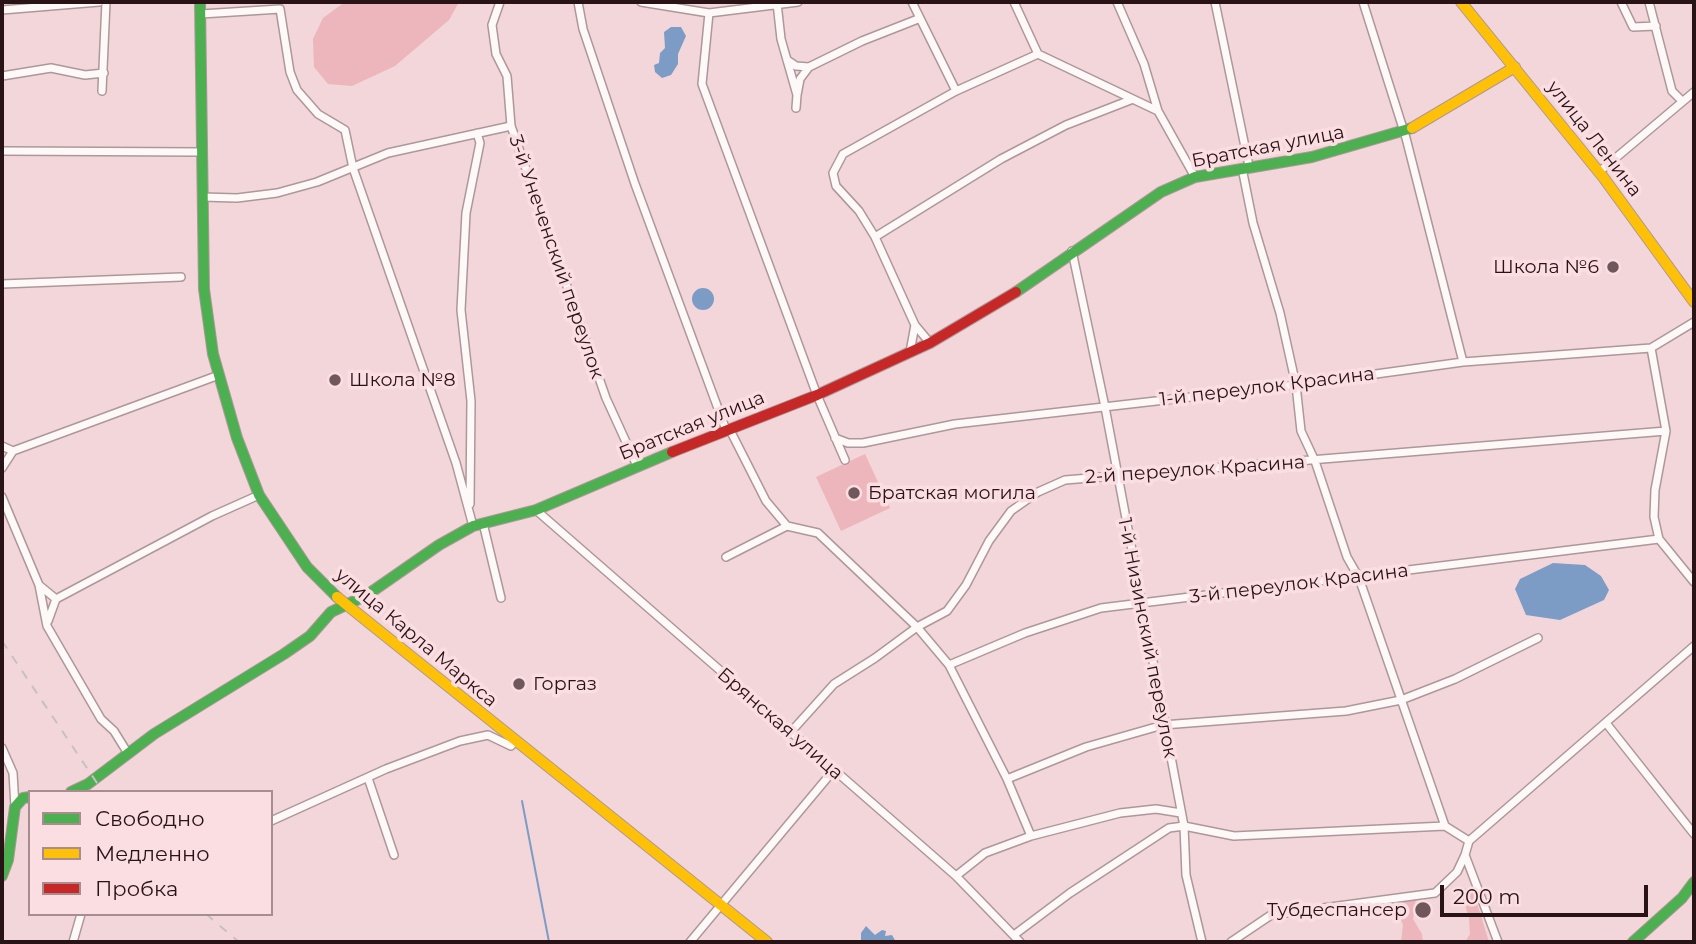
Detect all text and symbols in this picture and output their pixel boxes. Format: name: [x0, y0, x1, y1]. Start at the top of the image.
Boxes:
street label: улица Ленина: [1542, 77, 1646, 201]
street label: Братская улица: [1190, 121, 1346, 173]
street label: 3-й Унеченский переулок: [504, 132, 608, 382]
place label: Школа №6: [1493, 256, 1599, 278]
marker: Школа №6: [1605, 259, 1621, 275]
street label: 1-й переулок Красина: [1158, 362, 1376, 412]
place label: Школа №8: [349, 369, 456, 391]
marker: Школа №8: [327, 372, 343, 388]
street label: Братская улица: [616, 386, 768, 466]
street label: 2-й переулок Красина: [1084, 451, 1306, 489]
place label: Братская могила: [868, 482, 1036, 504]
marker: Братская могила: [846, 485, 862, 501]
street label: 1-й Низинский переулок: [1113, 516, 1181, 760]
street label: 3-й переулок Красина: [1188, 559, 1410, 609]
street label: улица Карла Маркса: [330, 564, 502, 712]
street label: Брянская улица: [712, 663, 848, 785]
place label: Горгаз: [533, 673, 597, 695]
marker: Горгаз: [511, 676, 527, 692]
legend: [28, 790, 273, 916]
text: Свободно: [95, 806, 205, 831]
text: Медленно: [95, 841, 210, 866]
scale bar: [1444, 870, 1652, 914]
text: Пробка: [95, 876, 178, 901]
text: 200 m: [1453, 884, 1520, 909]
place label: Тубдеспансер: [1267, 899, 1407, 921]
marker: Тубдеспансер: [1413, 900, 1433, 920]

